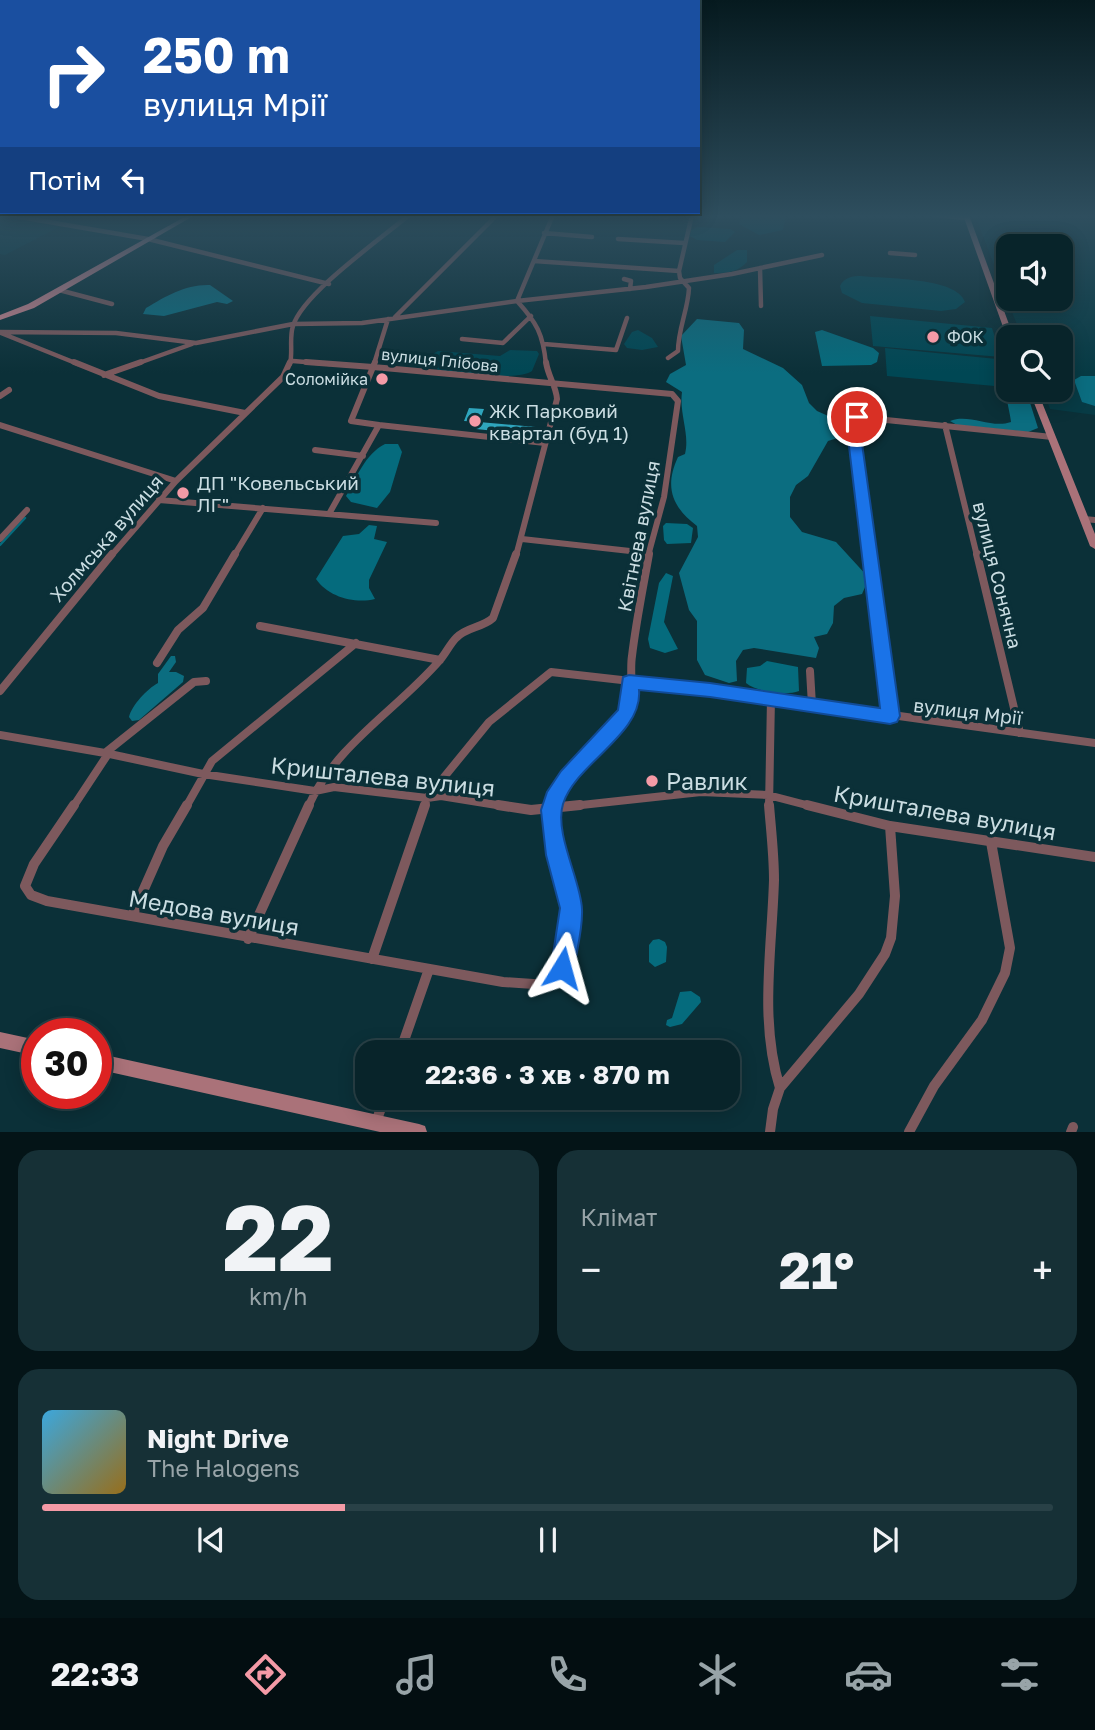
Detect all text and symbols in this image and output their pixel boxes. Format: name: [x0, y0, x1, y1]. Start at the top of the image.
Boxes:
text: 250 m: [143, 25, 290, 84]
icon: right: [28, 28, 119, 119]
text: вулиця Мрії: [143, 85, 327, 123]
icon: left: [115, 161, 153, 199]
text: Потім: [28, 165, 101, 196]
map controls: [996, 234, 1073, 402]
button: sound: [996, 234, 1073, 311]
button: search: [996, 325, 1073, 402]
place label: ФОК: [947, 327, 984, 347]
marker: ФОК: [925, 329, 941, 345]
street label: вулиця Глібова: [380, 344, 500, 376]
place label: Соломійка: [285, 369, 368, 389]
marker: Соломійка: [374, 371, 390, 387]
pin: [827, 387, 887, 447]
icon: arrive: [838, 398, 876, 436]
place label: ЖК Парковий квартал (буд 1): [489, 399, 629, 444]
marker: ЖК Парковий квартал (буд 1): [467, 413, 483, 429]
street label: Квітнева вулиця: [612, 459, 664, 613]
street label: Холмська вулиця: [45, 470, 167, 606]
place label: ДП "Ковельський ЛГ": [197, 471, 359, 516]
marker: ДП "Ковельський ЛГ": [175, 485, 191, 501]
street label: вулиця Сонячна: [969, 499, 1027, 651]
street label: вулиця Мрії: [912, 693, 1025, 729]
street label: Кришталева вулиця: [270, 750, 496, 802]
place label: Равлик: [666, 767, 748, 795]
marker: Равлик: [644, 773, 660, 789]
street label: Кришталева вулиця: [832, 779, 1058, 845]
street label: Медова вулиця: [127, 883, 301, 941]
position arrow: [525, 931, 599, 1005]
speed limit sign: 30: [21, 1018, 112, 1109]
text: 22:36 · 3 хв · 870 m: [425, 1059, 670, 1090]
text: 22: [223, 1182, 334, 1291]
text: Клімат: [581, 1203, 657, 1231]
text: 21°: [779, 1238, 854, 1300]
text: −: [581, 1247, 601, 1292]
text: +: [1032, 1247, 1053, 1292]
text: km/h: [249, 1282, 308, 1310]
text: Night Drive: [147, 1423, 289, 1454]
text: The Halogens: [147, 1454, 300, 1482]
icon: previous: [192, 1521, 230, 1559]
icon: pause: [529, 1521, 567, 1559]
icon: next: [866, 1521, 904, 1559]
icon: directions: [241, 1650, 290, 1699]
icon: music: [392, 1650, 441, 1699]
icon: phone: [543, 1650, 592, 1699]
icon: climate: [693, 1650, 742, 1699]
icon: car: [844, 1650, 893, 1699]
icon: filters: [995, 1650, 1044, 1699]
text: 22:33: [51, 1655, 139, 1693]

